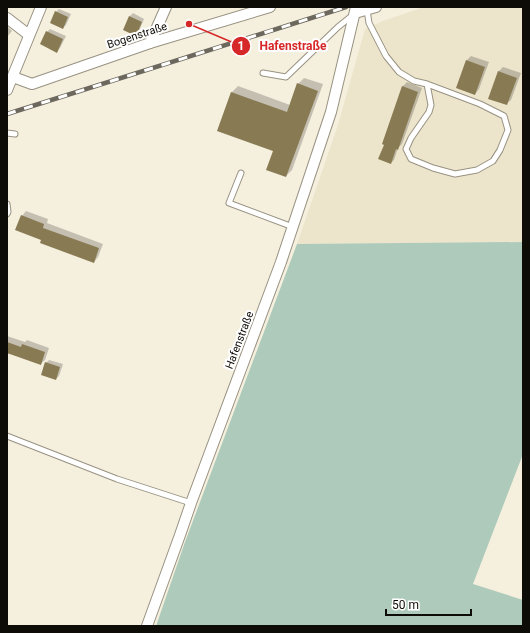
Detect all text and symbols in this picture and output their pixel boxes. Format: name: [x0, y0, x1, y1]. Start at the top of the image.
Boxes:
street label: Bogenstraße: [105, 20, 169, 51]
callout: Hafenstraße: [231, 34, 335, 58]
text: 1: [238, 39, 244, 53]
text: Hafenstraße: [259, 39, 327, 53]
street label: Hafenstraße: [223, 309, 256, 371]
scale bar: [386, 591, 471, 617]
text: 50 m: [392, 598, 419, 612]

